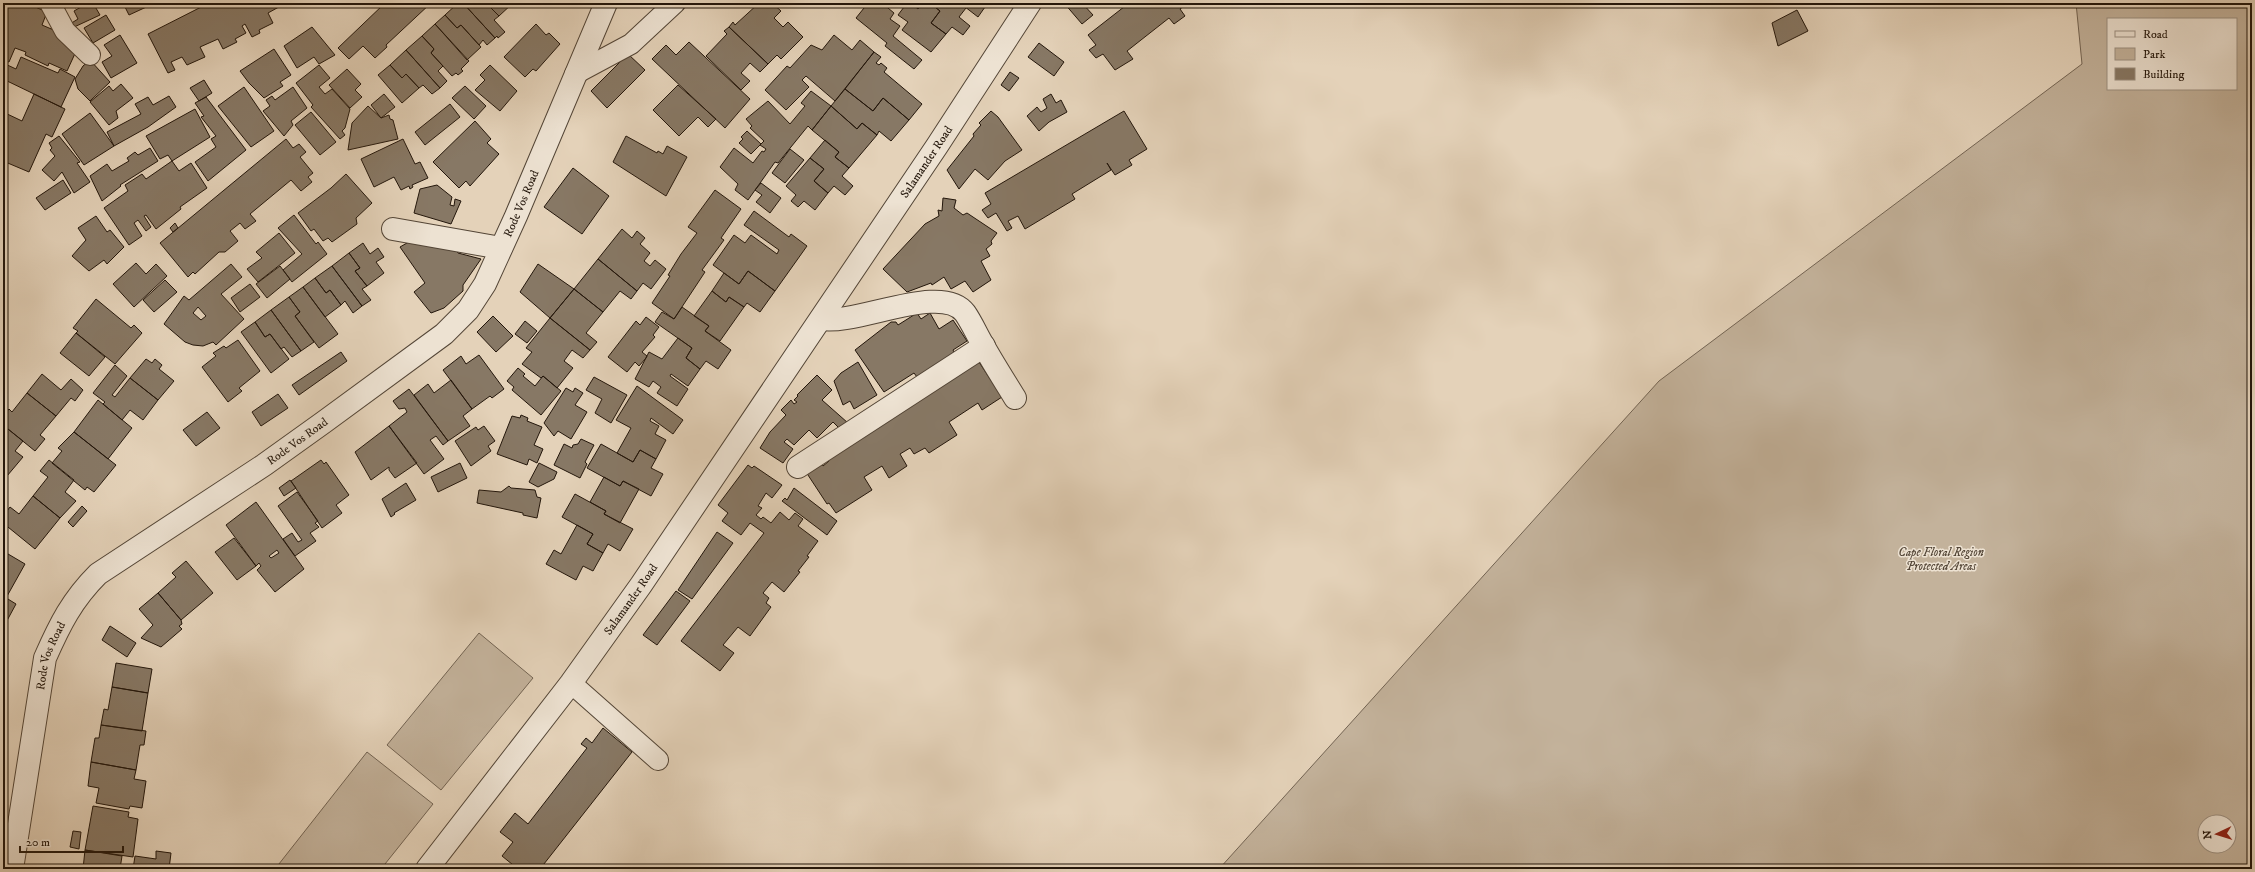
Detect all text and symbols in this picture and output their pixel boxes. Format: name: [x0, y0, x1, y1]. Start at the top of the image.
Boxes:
legend: [2107, 18, 2237, 90]
text: Road: [2143, 27, 2168, 42]
text: Park: [2143, 47, 2165, 62]
text: Building: [2143, 67, 2184, 82]
street label: Salamander Road: [897, 123, 956, 201]
street label: Rode Vos Road: [500, 168, 542, 239]
street label: Rode Vos Road: [264, 414, 331, 468]
park label: Cape Floral Region Protected Areas: [1898, 545, 1984, 574]
street label: Salamander Road: [600, 561, 661, 638]
street label: Rode Vos Road: [33, 619, 69, 691]
north arrow: [2197, 814, 2237, 854]
scale bar: [20, 828, 123, 854]
text: N: [2201, 830, 2215, 840]
text: 20 m: [26, 835, 50, 850]

